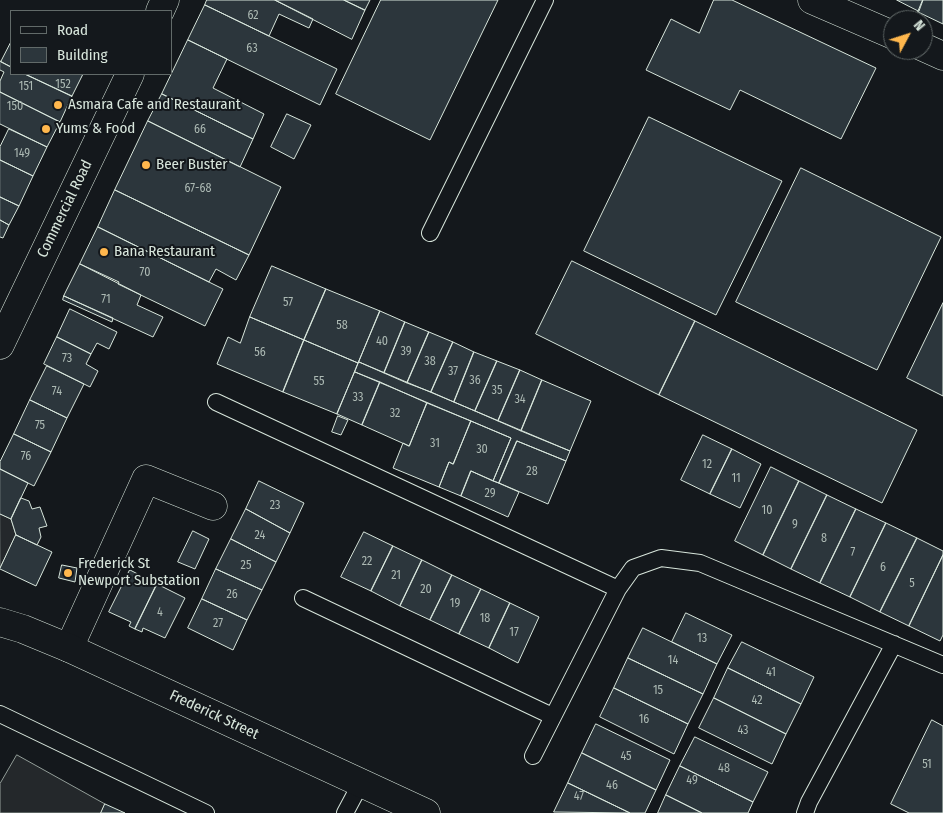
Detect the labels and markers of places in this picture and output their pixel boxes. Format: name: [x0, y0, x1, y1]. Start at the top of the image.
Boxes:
place label: Asmara Cafe and Restaurant: [68, 96, 241, 114]
marker: Asmara Cafe and Restaurant: [52, 99, 64, 111]
place label: Yums & Food: [56, 120, 135, 138]
marker: Yums & Food: [40, 123, 52, 135]
place label: Beer Buster: [156, 156, 228, 174]
marker: Beer Buster: [140, 159, 152, 171]
place label: Bana Restaurant: [114, 243, 215, 261]
marker: Bana Restaurant: [98, 246, 110, 258]
place label: Frederick St Newport Substation: [78, 555, 200, 590]
marker: Frederick St Newport Substation: [62, 567, 74, 579]

